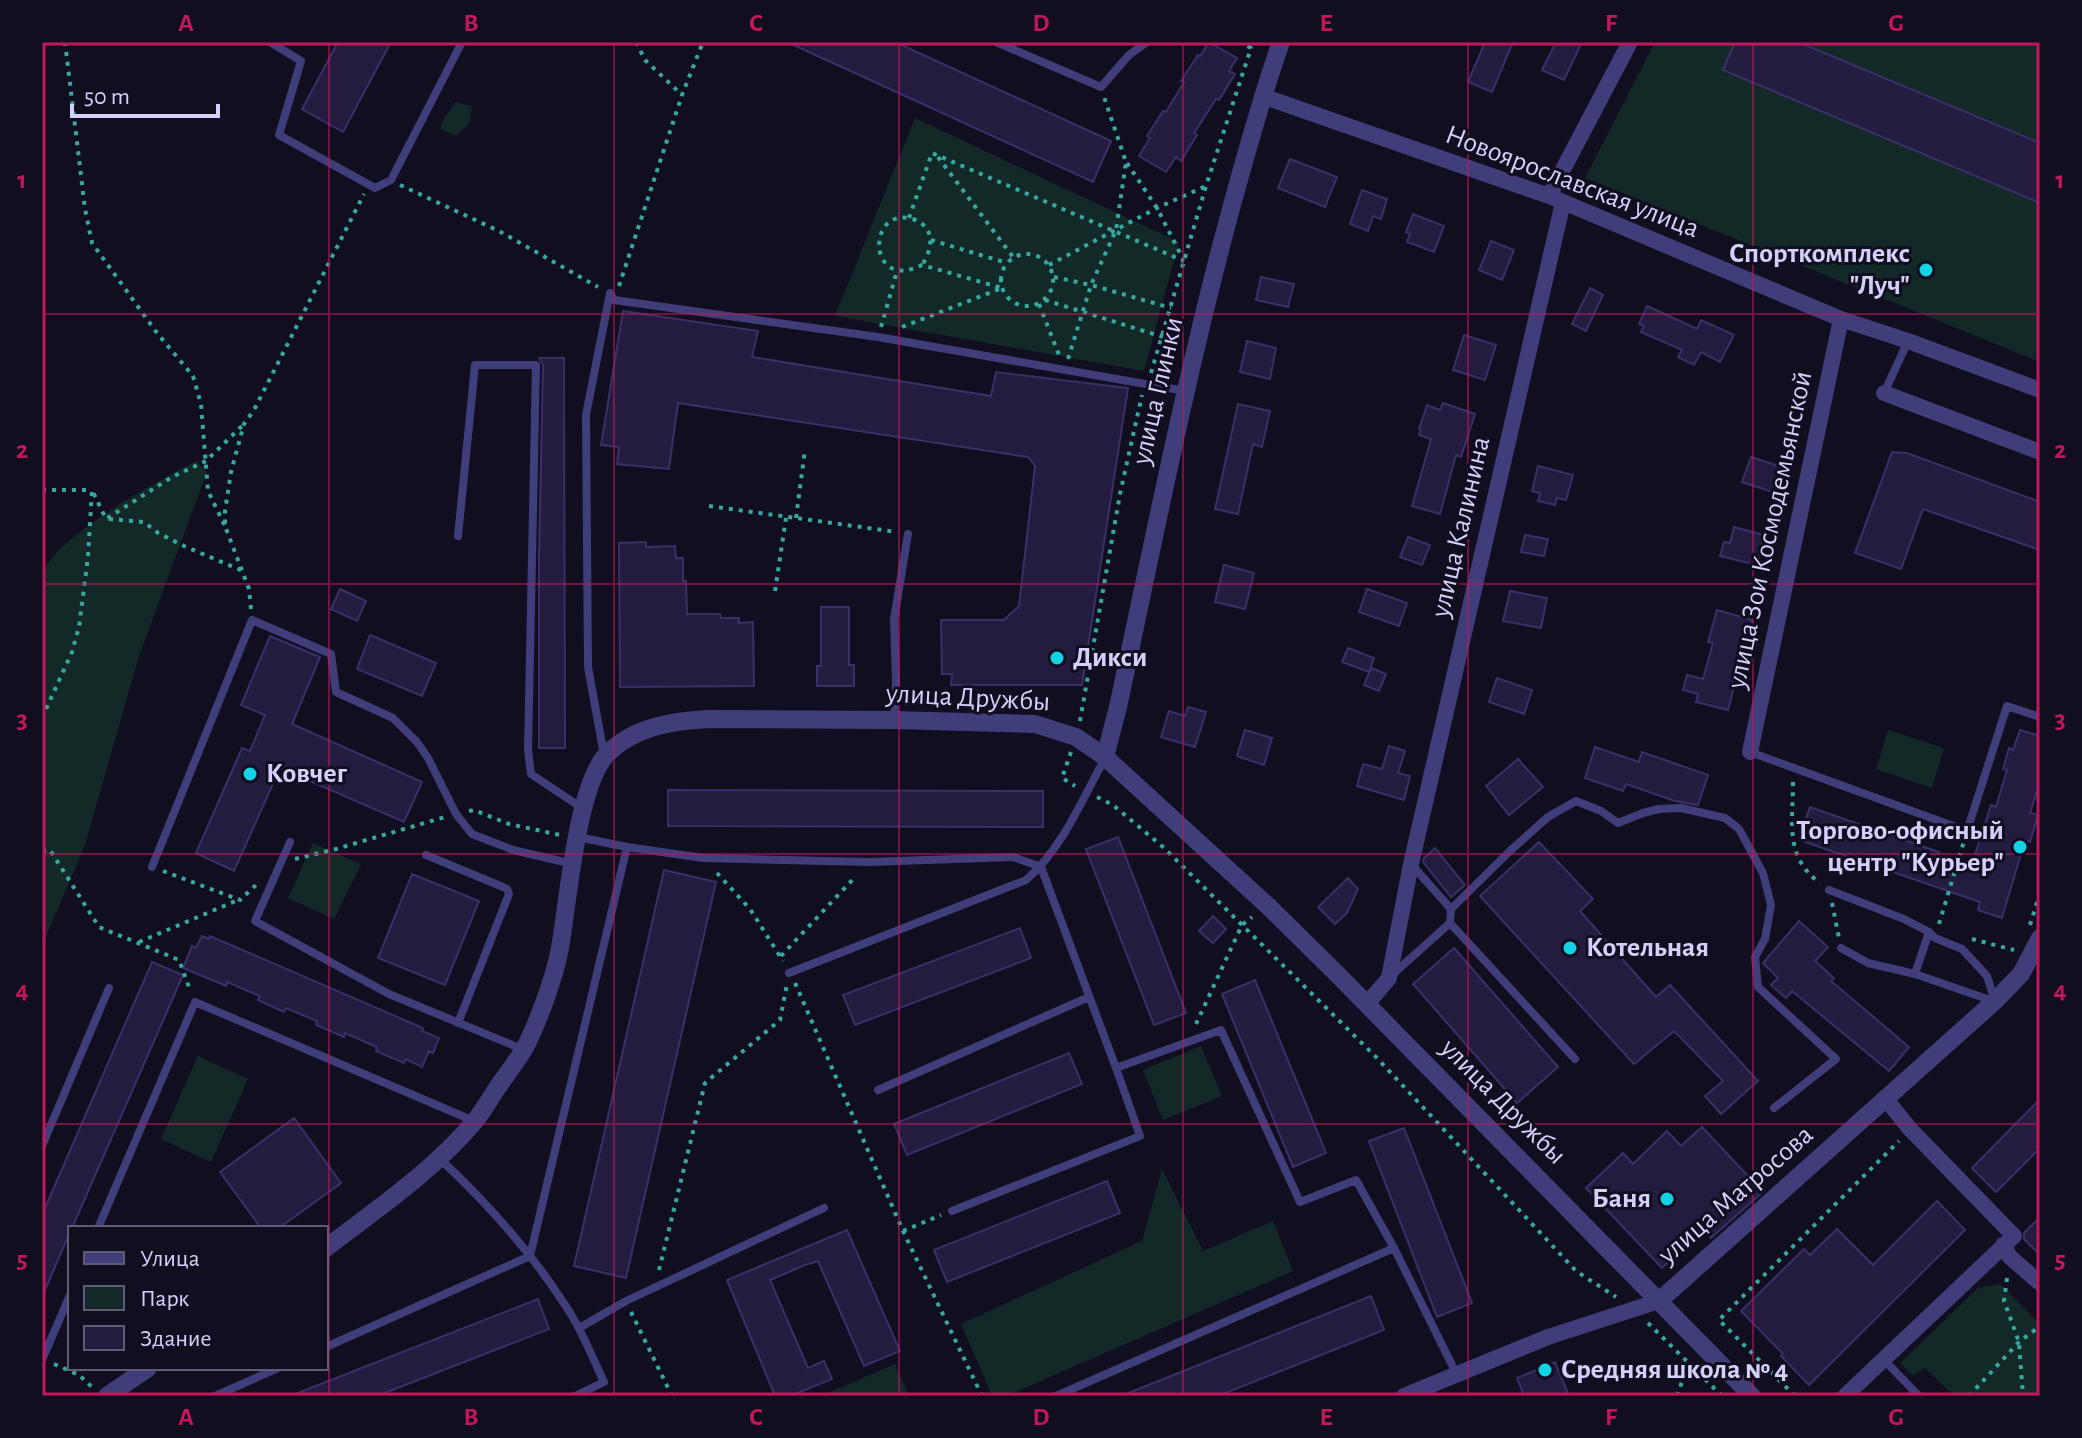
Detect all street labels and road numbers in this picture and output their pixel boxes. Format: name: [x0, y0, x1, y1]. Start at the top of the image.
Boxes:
street label: Новоярославская улица: [1441, 121, 1703, 243]
street label: улица Глинки: [1127, 315, 1189, 468]
street label: улица Зои Космодемьянской: [1722, 369, 1817, 692]
street label: улица Калинина: [1426, 434, 1495, 621]
street label: улица Дружбы: [884, 680, 1051, 716]
street label: улица Дружбы: [1434, 1033, 1571, 1170]
street label: улица Матросова: [1653, 1120, 1819, 1270]

